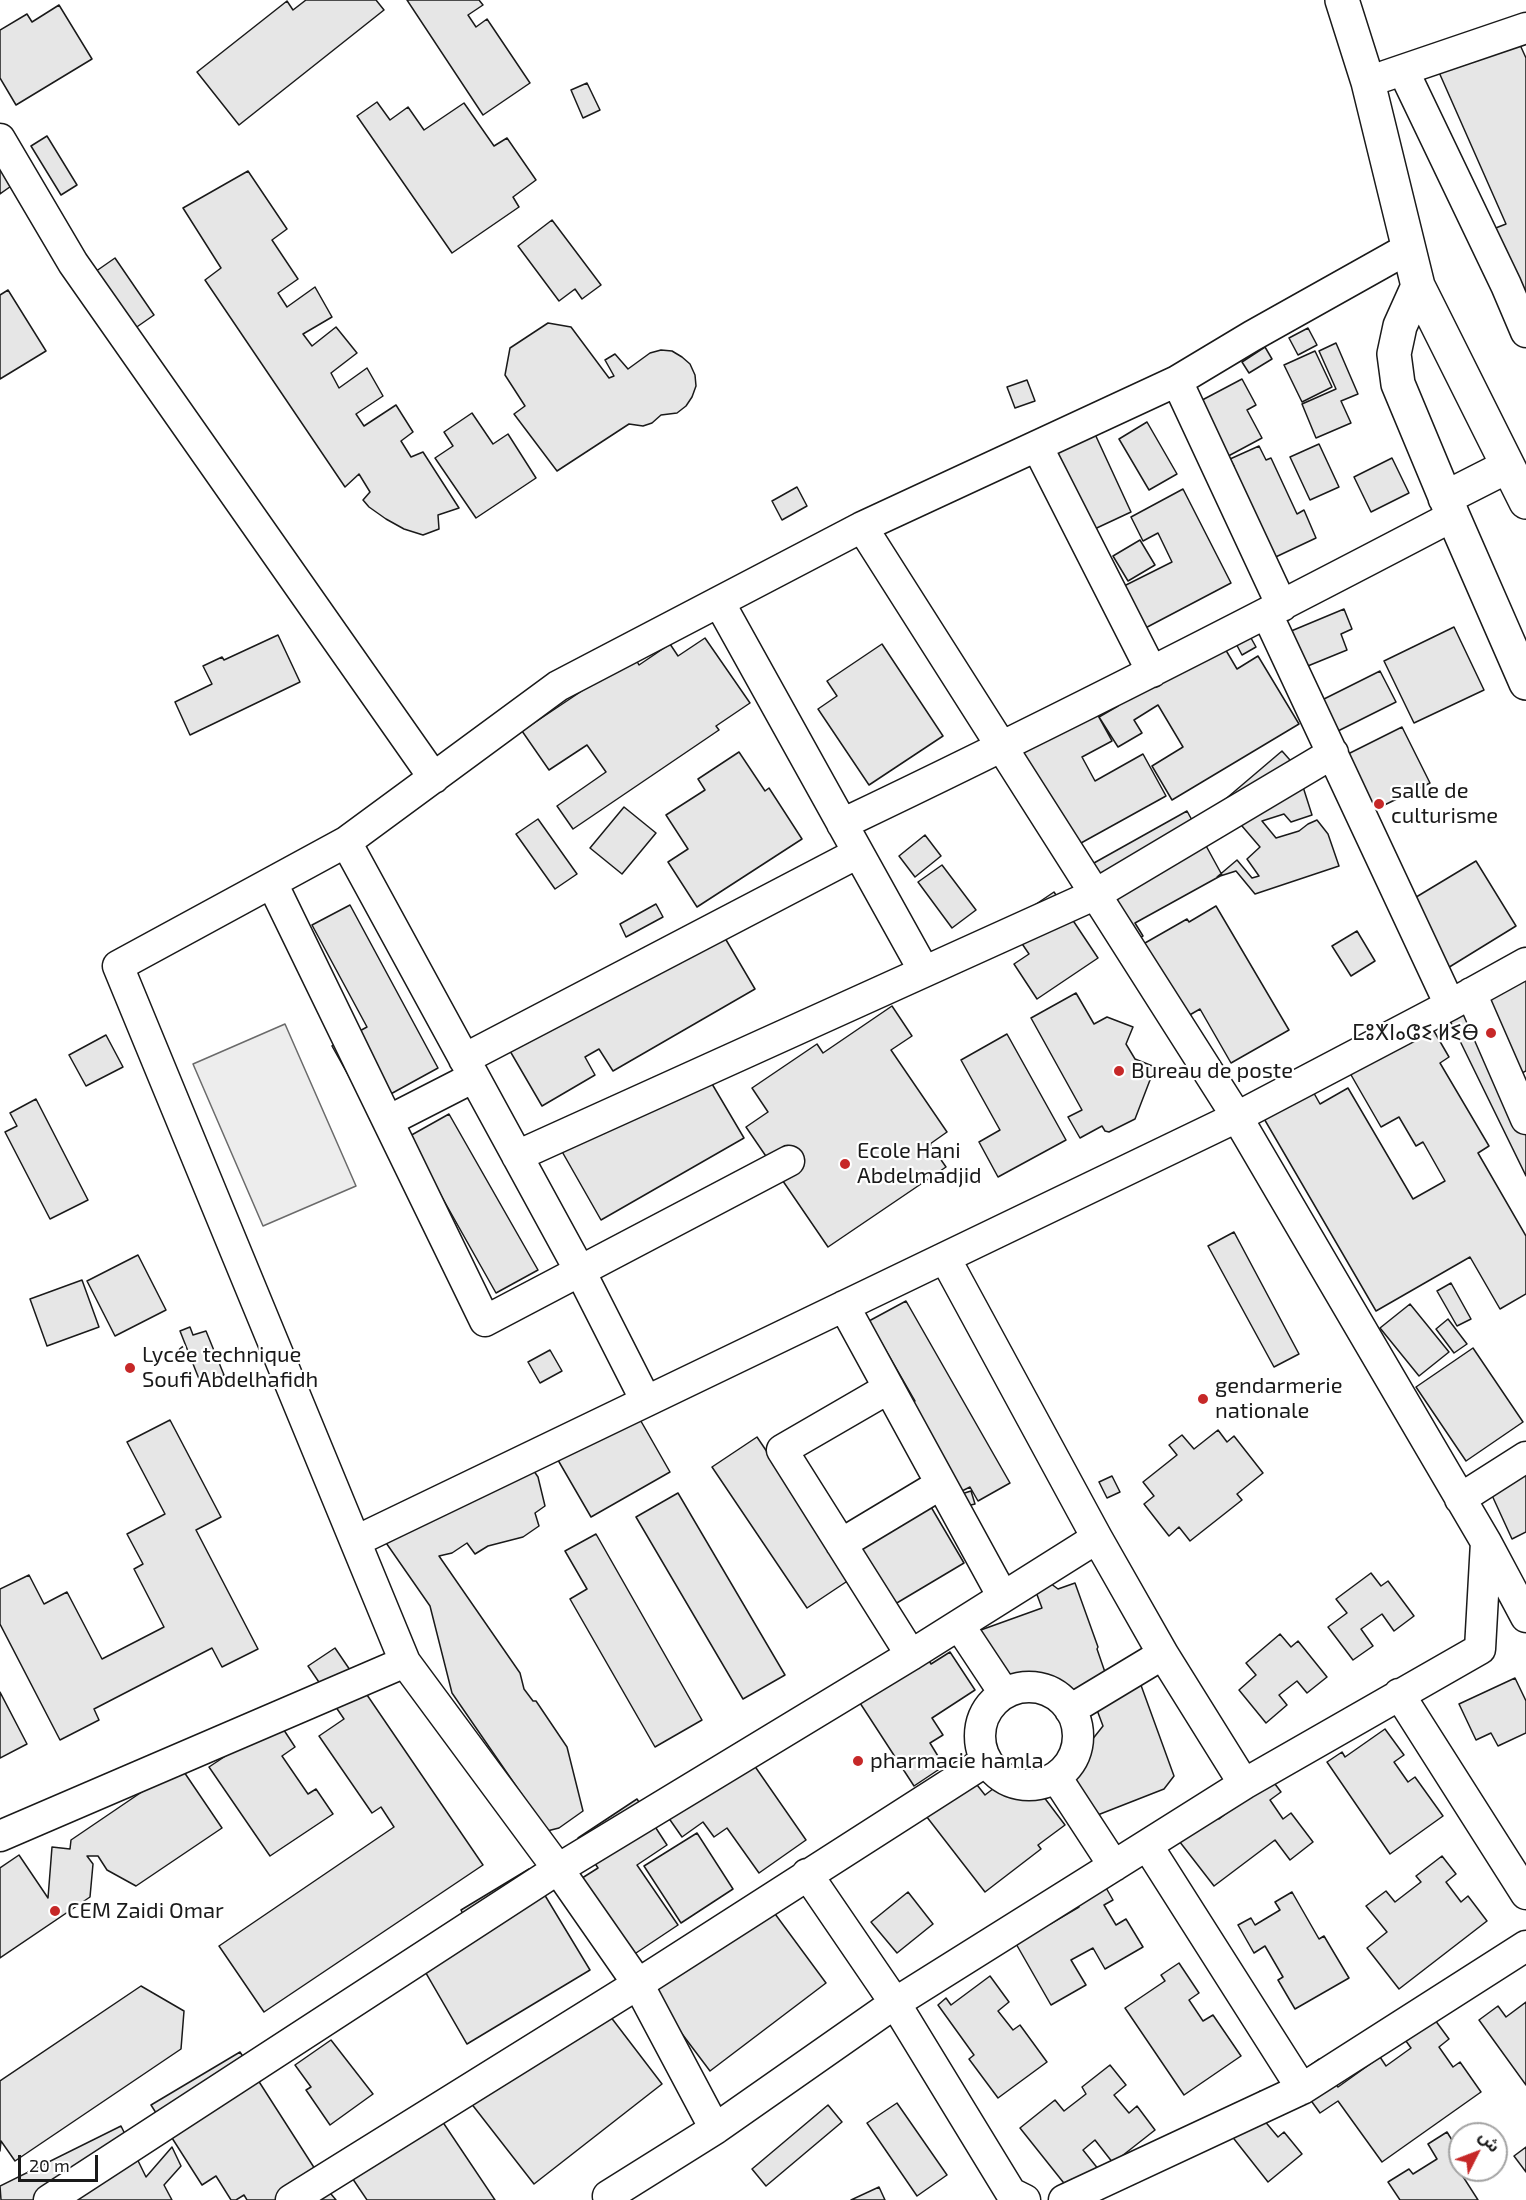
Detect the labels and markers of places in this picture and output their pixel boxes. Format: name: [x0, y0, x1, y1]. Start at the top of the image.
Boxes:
place label: salle de culturisme: [1391, 778, 1498, 830]
marker: salle de culturisme: [1372, 797, 1386, 811]
place label: ⵎⵓⵅⵏⴰⵛⵉ ⵍⵉⴱ: [1352, 1020, 1479, 1046]
marker: ⵎⵓⵅⵏⴰⵛⵉ ⵍⵉⴱ: [1484, 1026, 1498, 1040]
place label: Bureau de poste: [1131, 1058, 1293, 1084]
marker: Bureau de poste: [1112, 1064, 1126, 1078]
place label: Ecole Hani Abdelmadjid: [857, 1138, 982, 1190]
marker: Ecole Hani Abdelmadjid: [838, 1157, 852, 1171]
place label: Lycée technique Soufi Abdelhafidh: [142, 1342, 318, 1394]
marker: Lycée technique Soufi Abdelhafidh: [123, 1361, 137, 1375]
place label: gendarmerie nationale: [1215, 1373, 1342, 1424]
marker: gendarmerie nationale: [1196, 1392, 1210, 1406]
place label: pharmacie hamla: [870, 1748, 1043, 1774]
marker: pharmacie hamla: [851, 1754, 865, 1768]
place label: CEM Zaidi Omar: [67, 1898, 224, 1924]
marker: CEM Zaidi Omar: [48, 1904, 62, 1918]

